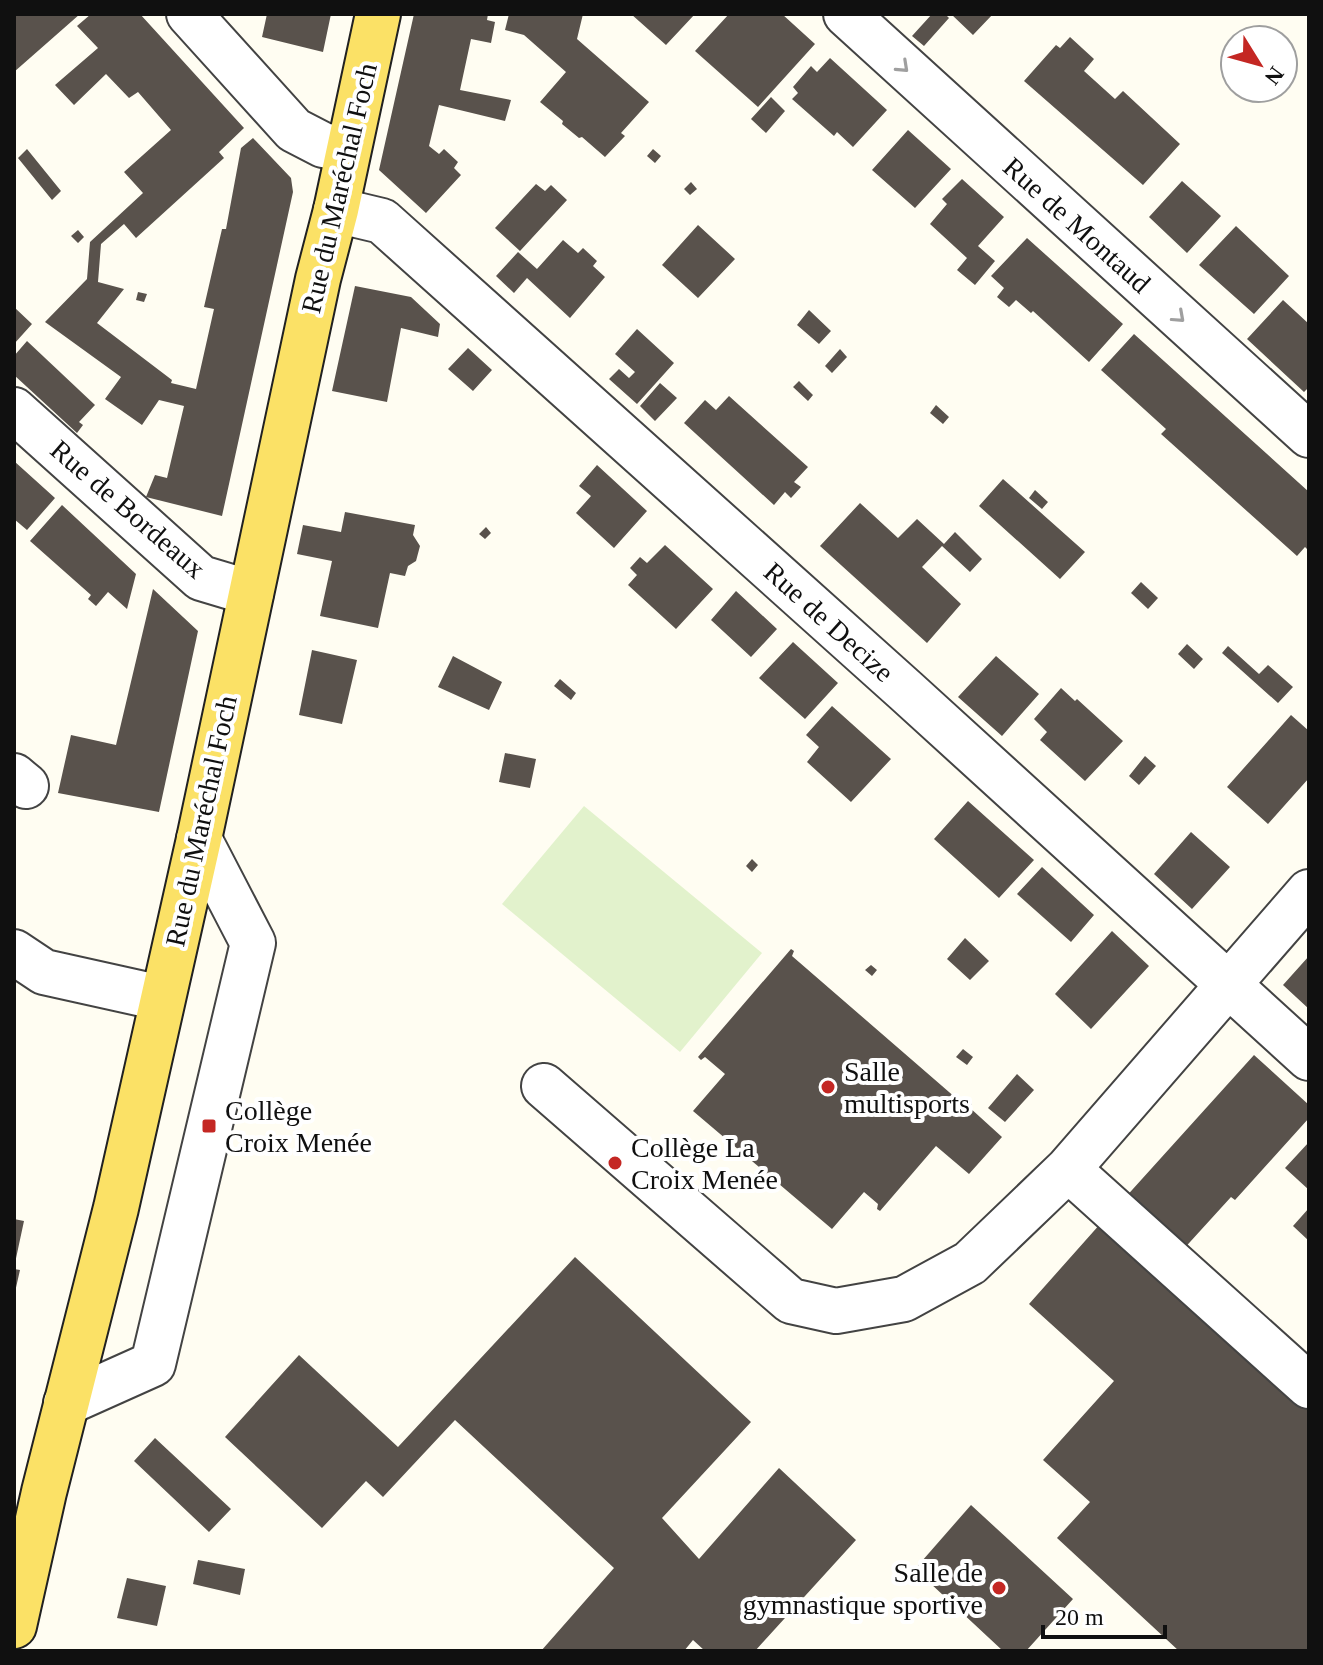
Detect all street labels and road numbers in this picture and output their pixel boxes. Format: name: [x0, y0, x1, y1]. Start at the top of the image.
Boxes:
street label: Rue du Maréchal Foch: [295, 60, 383, 316]
street label: Rue de Montaud: [997, 151, 1157, 299]
street label: Rue de Bordeaux: [44, 434, 212, 584]
street label: Rue de Decize: [758, 556, 900, 688]
street label: Rue du Maréchal Foch: [159, 693, 243, 949]

